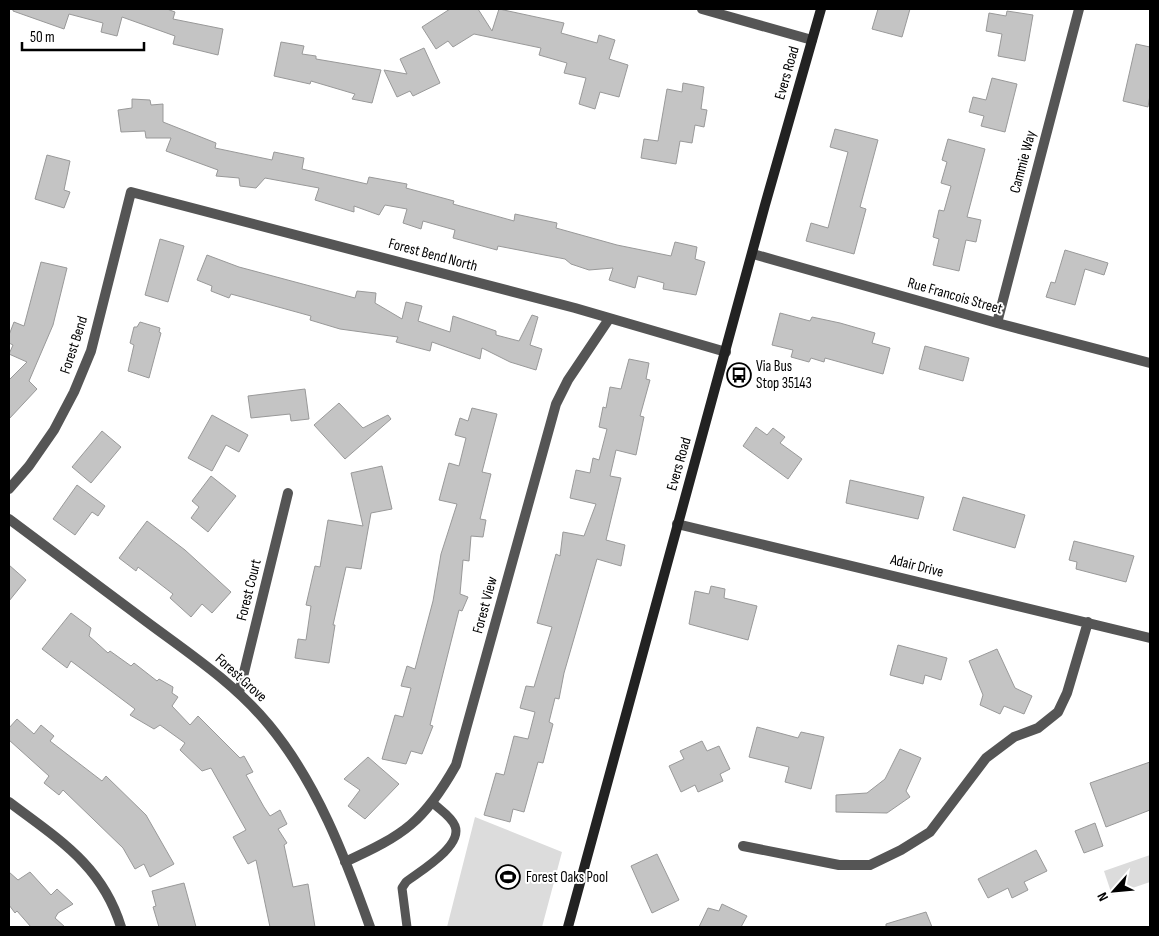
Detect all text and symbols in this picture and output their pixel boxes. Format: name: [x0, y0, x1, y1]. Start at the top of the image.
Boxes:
scale bar: [22, 20, 145, 52]
text: 50 m: [30, 28, 55, 47]
street label: Evers Road: [770, 44, 804, 102]
street label: Cammie Way: [1006, 128, 1041, 195]
street label: Forest Bend North: [386, 234, 480, 276]
street label: Rue Francois Street: [905, 273, 1005, 319]
street label: Forest Bend: [56, 314, 92, 376]
place label: Via Bus Stop 35143: [756, 357, 812, 393]
bus stop icon: Via Bus Stop 35143: [726, 362, 752, 388]
street label: Evers Road: [662, 435, 696, 493]
street label: Adair Drive: [888, 550, 945, 582]
street label: Forest Court: [232, 557, 266, 623]
street label: Forest View: [468, 574, 502, 636]
street label: Forest Grove: [211, 650, 271, 706]
sports icon: Forest Oaks Pool: [495, 864, 521, 890]
north arrow: [1089, 866, 1139, 916]
place label: Forest Oaks Pool: [526, 868, 608, 887]
text: N: [1094, 889, 1112, 904]

